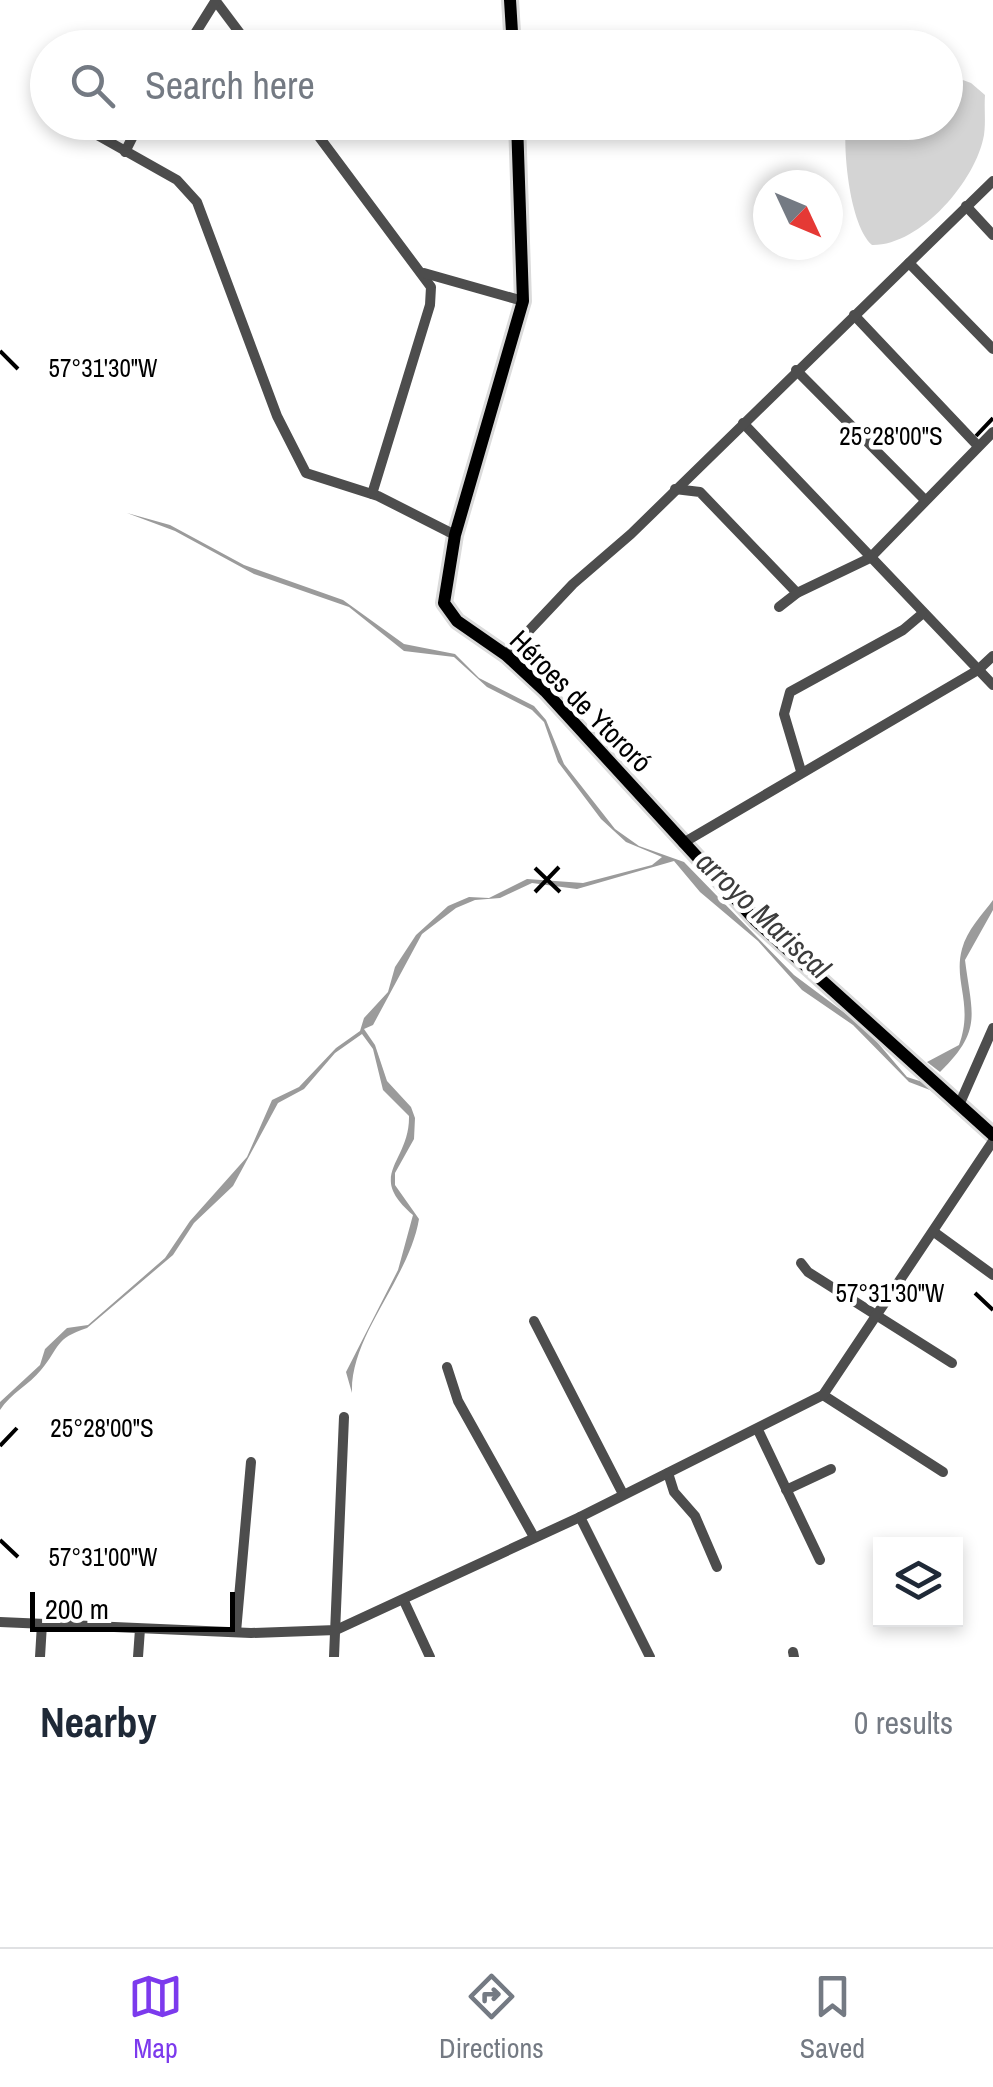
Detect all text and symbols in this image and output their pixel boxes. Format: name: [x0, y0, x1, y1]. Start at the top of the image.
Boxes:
search box: [30, 30, 963, 140]
icon: search: [65, 58, 120, 113]
text: Search here: [145, 60, 315, 111]
north arrow: [753, 170, 843, 260]
text: 57°31'30"W: [49, 351, 158, 385]
text: 25°28'00"S: [839, 419, 943, 453]
street label: Héroes de Ytororó: [502, 622, 660, 780]
water label: arroyo Mariscal: [688, 842, 840, 987]
text: 57°31'30"W: [836, 1276, 945, 1310]
text: 25°28'00"S: [50, 1411, 154, 1445]
map controls: [873, 1537, 963, 1627]
button: layers: [873, 1537, 963, 1627]
text: 57°31'00"W: [49, 1540, 158, 1574]
scale bar: [30, 1587, 235, 1632]
text: 200 m: [45, 1590, 109, 1628]
text: Nearby: [40, 1694, 157, 1750]
text: 0 results: [854, 1701, 953, 1744]
tab: Map: [128, 1969, 183, 2067]
tab: Directions: [439, 1969, 544, 2067]
tab: Saved: [800, 1969, 865, 2067]

